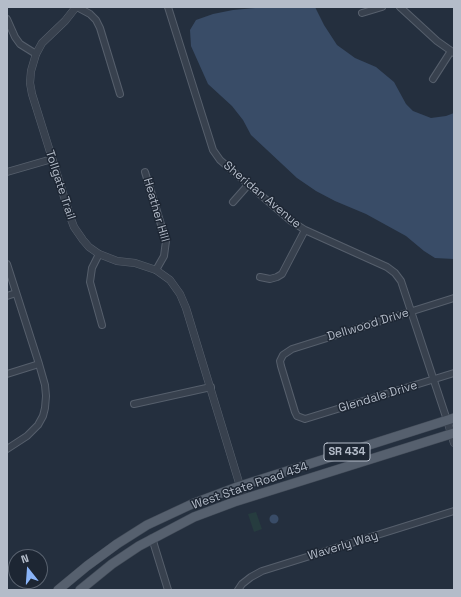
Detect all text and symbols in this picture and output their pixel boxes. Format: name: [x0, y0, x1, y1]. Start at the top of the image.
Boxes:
street label: Tollgate Trail: [42, 148, 78, 222]
street label: Sheridan Avenue: [220, 158, 304, 232]
street label: Heather Hill: [140, 176, 172, 244]
street label: Dellwood Drive: [325, 306, 411, 344]
street label: Glendale Drive: [337, 378, 419, 416]
road number: SR 434: [324, 443, 370, 461]
street label: West State Road 434: [190, 459, 310, 513]
street label: Waverly Way: [306, 528, 380, 564]
north arrow: [8, 549, 48, 589]
text: N: [19, 551, 30, 566]

